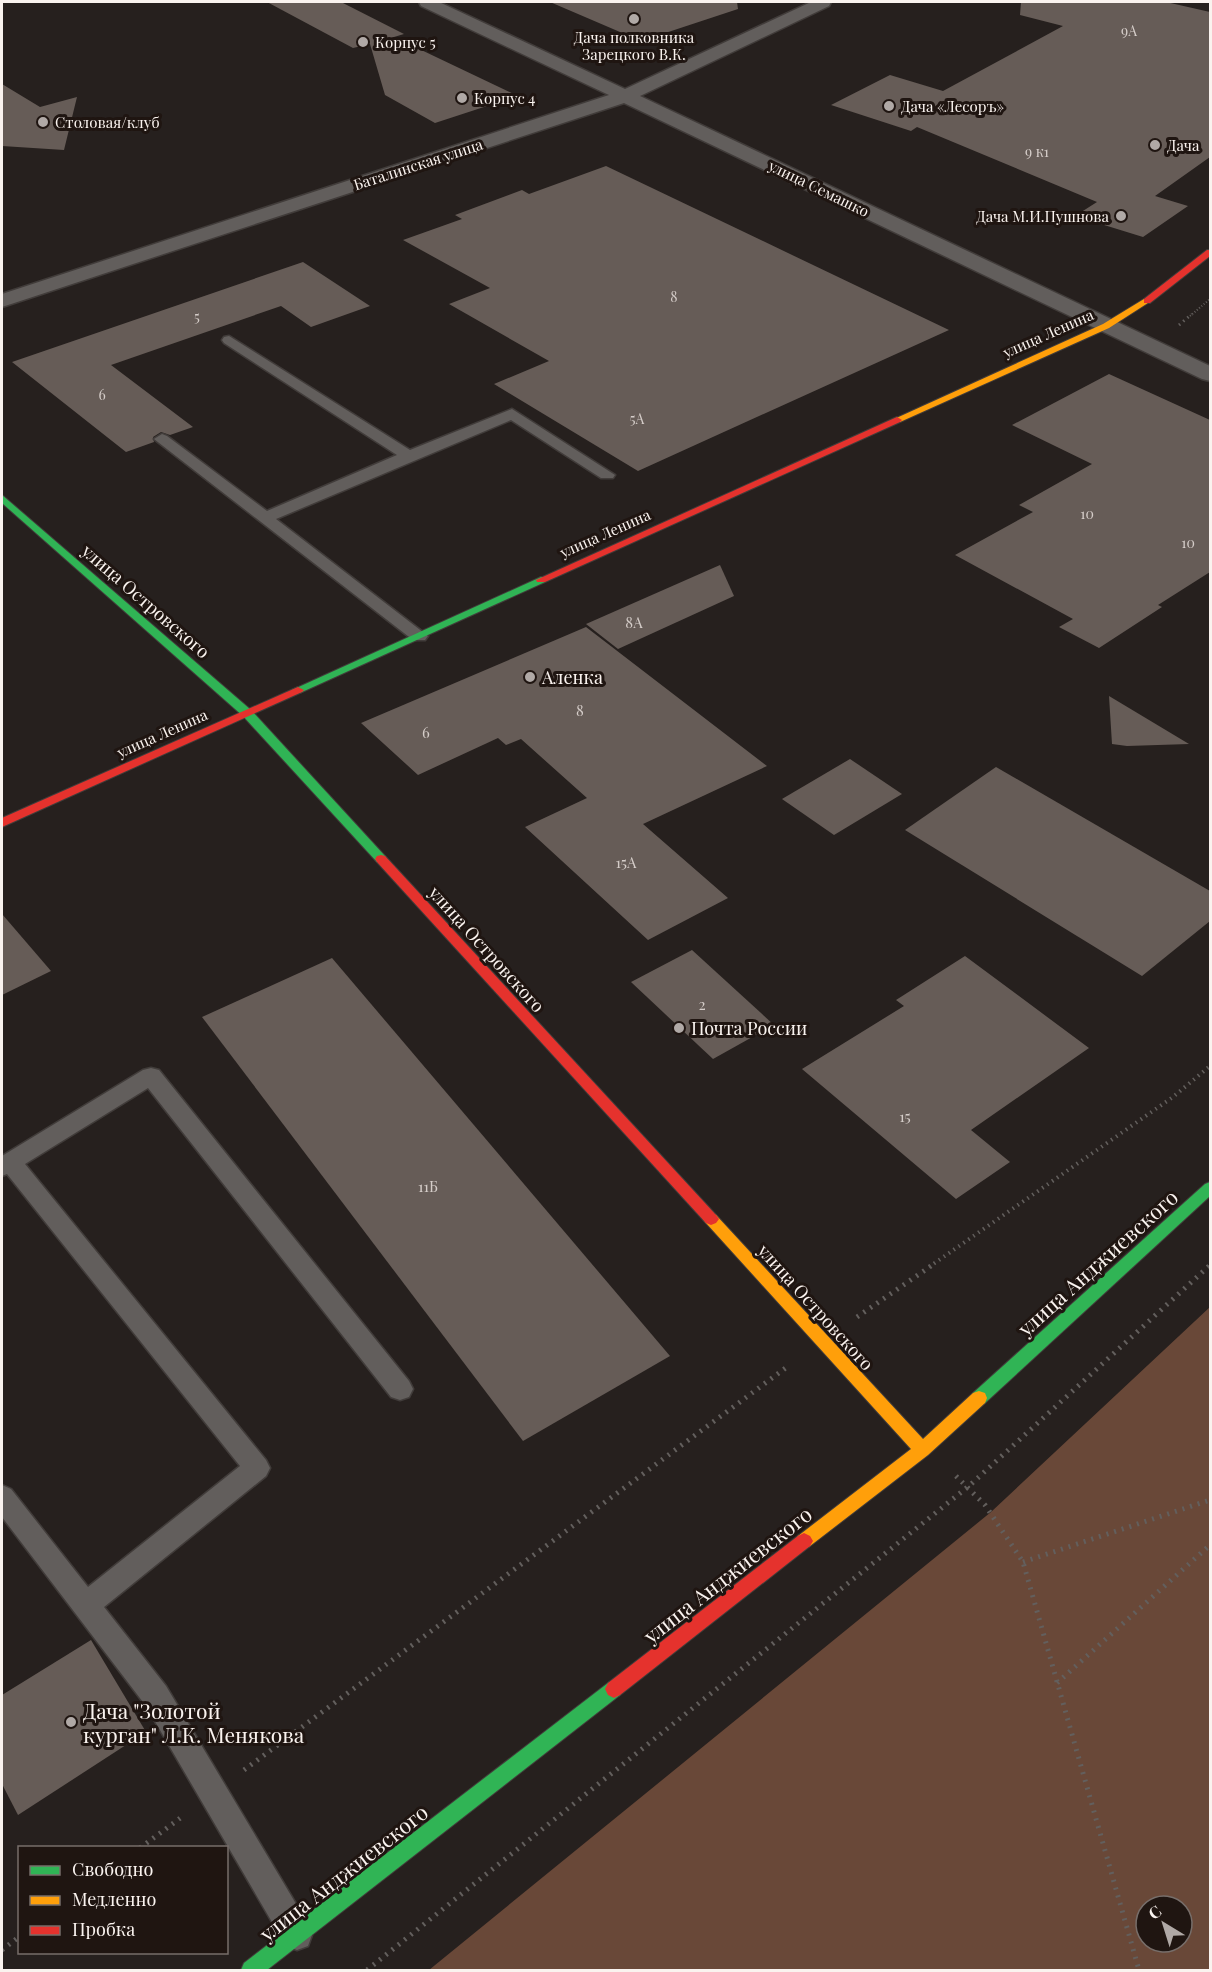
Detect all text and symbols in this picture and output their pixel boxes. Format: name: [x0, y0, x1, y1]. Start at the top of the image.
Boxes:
marker: Дача полковника Зарецкого В.К.: [627, 12, 641, 26]
house number: 9А: [1121, 21, 1137, 40]
place label: Дача полковника Зарецкого В.К.: [574, 27, 695, 64]
place label: Корпус 5: [375, 32, 436, 52]
marker: Корпус 5: [356, 35, 370, 49]
place label: Корпус 4: [474, 88, 536, 108]
marker: Корпус 4: [455, 91, 469, 105]
place label: Дача «Лесоръ»: [901, 96, 1005, 116]
marker: Дача «Лесоръ»: [882, 99, 896, 113]
place label: Столовая/клуб: [55, 112, 160, 132]
marker: Столовая/клуб: [36, 115, 50, 129]
street label: Баталинская улица: [351, 133, 486, 194]
place label: Дача: [1167, 135, 1200, 155]
marker: Дача: [1148, 138, 1162, 152]
house number: 9 к1: [1025, 142, 1049, 161]
street label: улица Семашко: [765, 155, 873, 221]
place label: Дача М.И.Пушнова: [976, 206, 1110, 226]
marker: Дача М.И.Пушнова: [1114, 209, 1128, 223]
house number: 8: [670, 287, 678, 306]
street label: улица Ленина: [999, 304, 1097, 362]
house number: 5: [194, 307, 200, 326]
house number: 6: [98, 385, 106, 404]
house number: 5А: [630, 409, 644, 428]
street label: улица Ленина: [556, 504, 654, 562]
house number: 10: [1080, 504, 1094, 523]
house number: 10: [1181, 533, 1195, 552]
street label: улица Островского: [76, 538, 215, 663]
house number: 8А: [625, 612, 643, 632]
place label: Аленка: [541, 665, 603, 689]
marker: Аленка: [523, 670, 537, 684]
house number: 8: [576, 700, 584, 720]
street label: улица Ленина: [113, 704, 211, 762]
house number: 6: [422, 722, 430, 742]
house number: 15А: [615, 852, 637, 872]
street label: улица Островского: [423, 880, 550, 1017]
house number: 2: [698, 994, 706, 1014]
place label: Почта России: [691, 1016, 807, 1040]
marker: Почта России: [672, 1021, 686, 1035]
house number: 15: [899, 1106, 911, 1126]
house number: 11Б: [418, 1176, 438, 1196]
street label: улица Анджиевского: [1010, 1182, 1183, 1342]
street label: улица Островского: [752, 1238, 879, 1375]
street label: улица Анджиевского: [636, 1499, 817, 1649]
place label: Дача "Золотой курган" Л.К. Менякова: [83, 1696, 305, 1748]
marker: Дача "Золотой курган" Л.К. Менякова: [64, 1715, 78, 1729]
street label: улица Анджиевского: [252, 1797, 433, 1947]
legend: [18, 1846, 228, 1954]
text: Свободно: [72, 1857, 153, 1881]
text: Медленно: [72, 1887, 157, 1911]
north arrow: [1134, 1894, 1194, 1954]
text: С: [1144, 1900, 1165, 1924]
text: Пробка: [72, 1917, 135, 1941]

